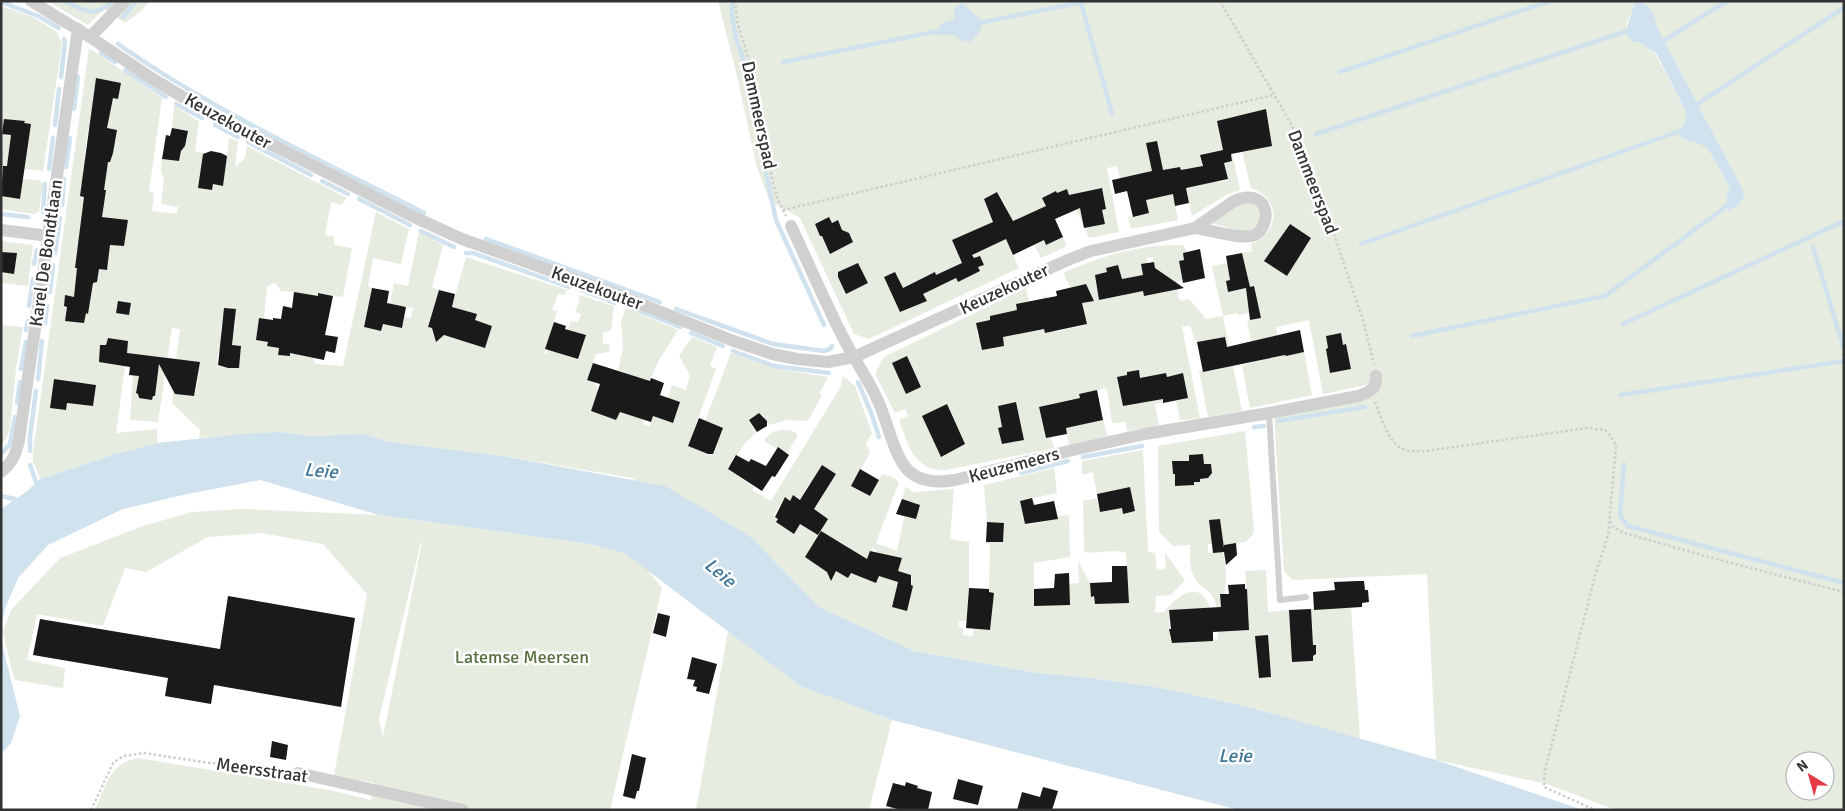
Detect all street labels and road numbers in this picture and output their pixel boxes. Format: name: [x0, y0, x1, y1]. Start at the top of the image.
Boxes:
street label: Dammeerspad: [737, 59, 781, 171]
street label: Keuzekouter: [181, 88, 276, 154]
street label: Dammeerspad: [1283, 127, 1343, 237]
street label: Karel De Bondtlaan: [25, 178, 67, 328]
street label: Keuzekouter: [956, 259, 1052, 319]
street label: Keuzekouter: [548, 261, 646, 315]
street label: Keuzemeers: [966, 442, 1062, 488]
street label: Meersstraat: [215, 753, 309, 787]

